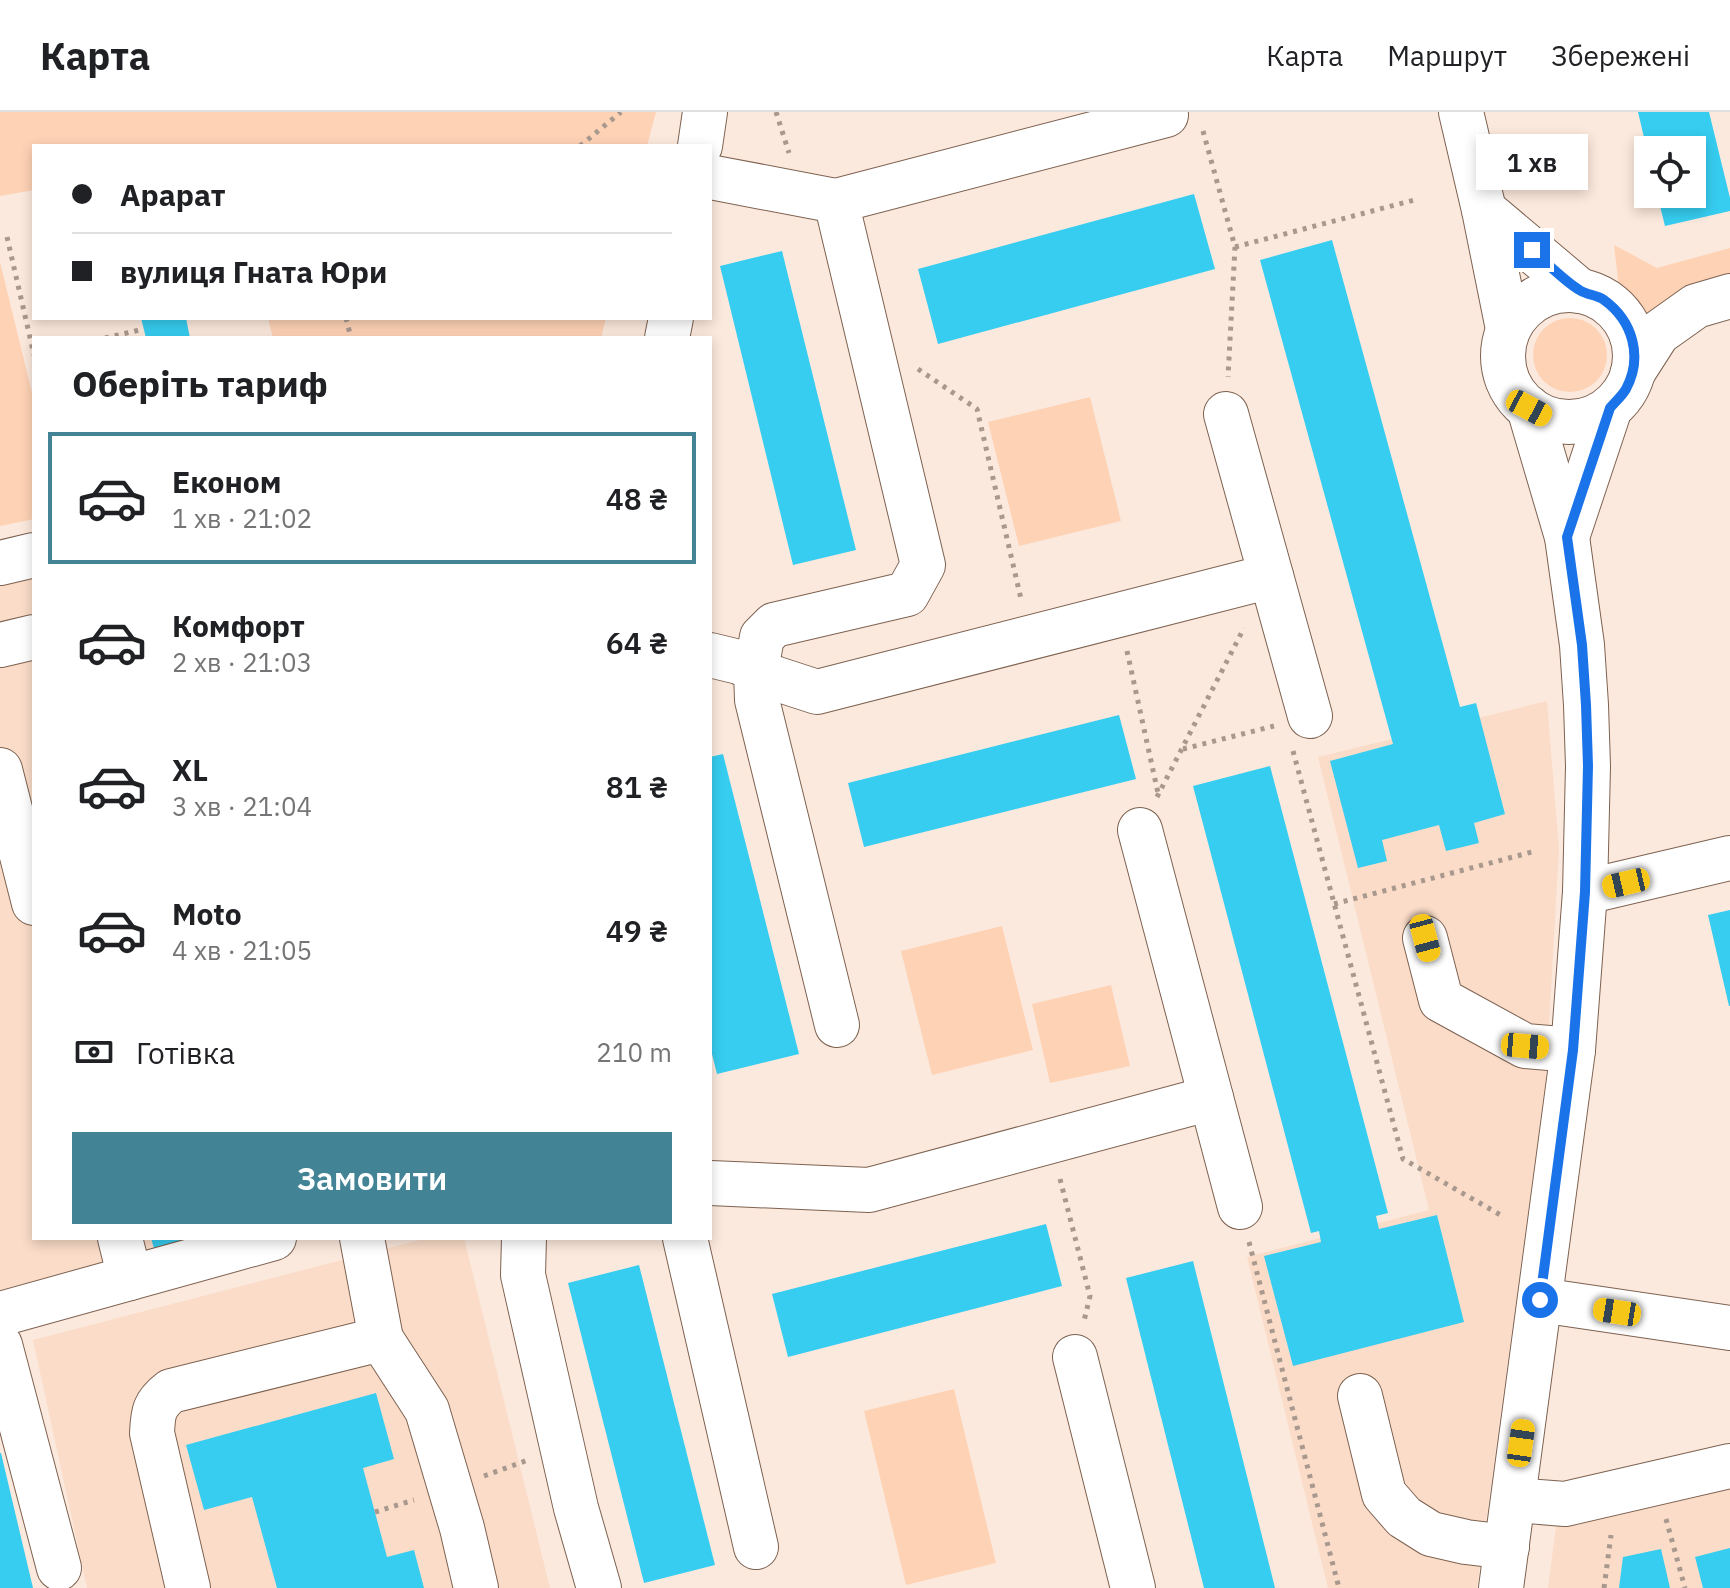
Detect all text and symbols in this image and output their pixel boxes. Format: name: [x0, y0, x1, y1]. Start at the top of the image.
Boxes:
text: Карта: [40, 31, 150, 80]
text: Карта: [1266, 37, 1343, 74]
text: Маршрут: [1387, 37, 1507, 74]
text: Збережені: [1551, 37, 1690, 74]
callout: 1 хв: [1476, 134, 1588, 190]
map controls: [1634, 136, 1706, 208]
button: locate: [1634, 136, 1706, 208]
text: 1 хв: [1507, 145, 1557, 179]
text: Арарат: [120, 175, 225, 214]
route end: [1514, 232, 1550, 268]
text: вулиця Гната Юри: [120, 252, 387, 291]
text: Оберіть тариф: [72, 360, 328, 407]
car: [1502, 386, 1556, 430]
icon: car: [76, 462, 148, 534]
text: Економ: [172, 462, 282, 501]
text: 48 ₴: [606, 479, 668, 518]
text: 1 хв · 21:02: [172, 501, 312, 535]
icon: car: [76, 606, 148, 678]
text: Комфорт: [172, 606, 305, 645]
text: 64 ₴: [606, 623, 668, 662]
text: 2 хв · 21:03: [172, 645, 312, 679]
icon: car: [76, 750, 148, 822]
text: XL: [172, 750, 208, 789]
text: 81 ₴: [606, 767, 668, 806]
text: 3 хв · 21:04: [172, 789, 312, 823]
car: [1600, 866, 1652, 900]
icon: car: [76, 894, 148, 966]
text: Moto: [172, 894, 242, 933]
text: 49 ₴: [606, 911, 668, 950]
car: [1407, 912, 1443, 964]
text: 4 хв · 21:05: [172, 933, 312, 967]
icon: cash: [72, 1030, 116, 1074]
car: [1500, 1032, 1550, 1060]
text: Готівка: [136, 1033, 235, 1072]
text: 210 m: [596, 1035, 672, 1069]
button: Замовити: [72, 1132, 672, 1224]
route start: [1522, 1282, 1558, 1318]
car: [1591, 1296, 1643, 1328]
car: [1506, 1418, 1536, 1468]

